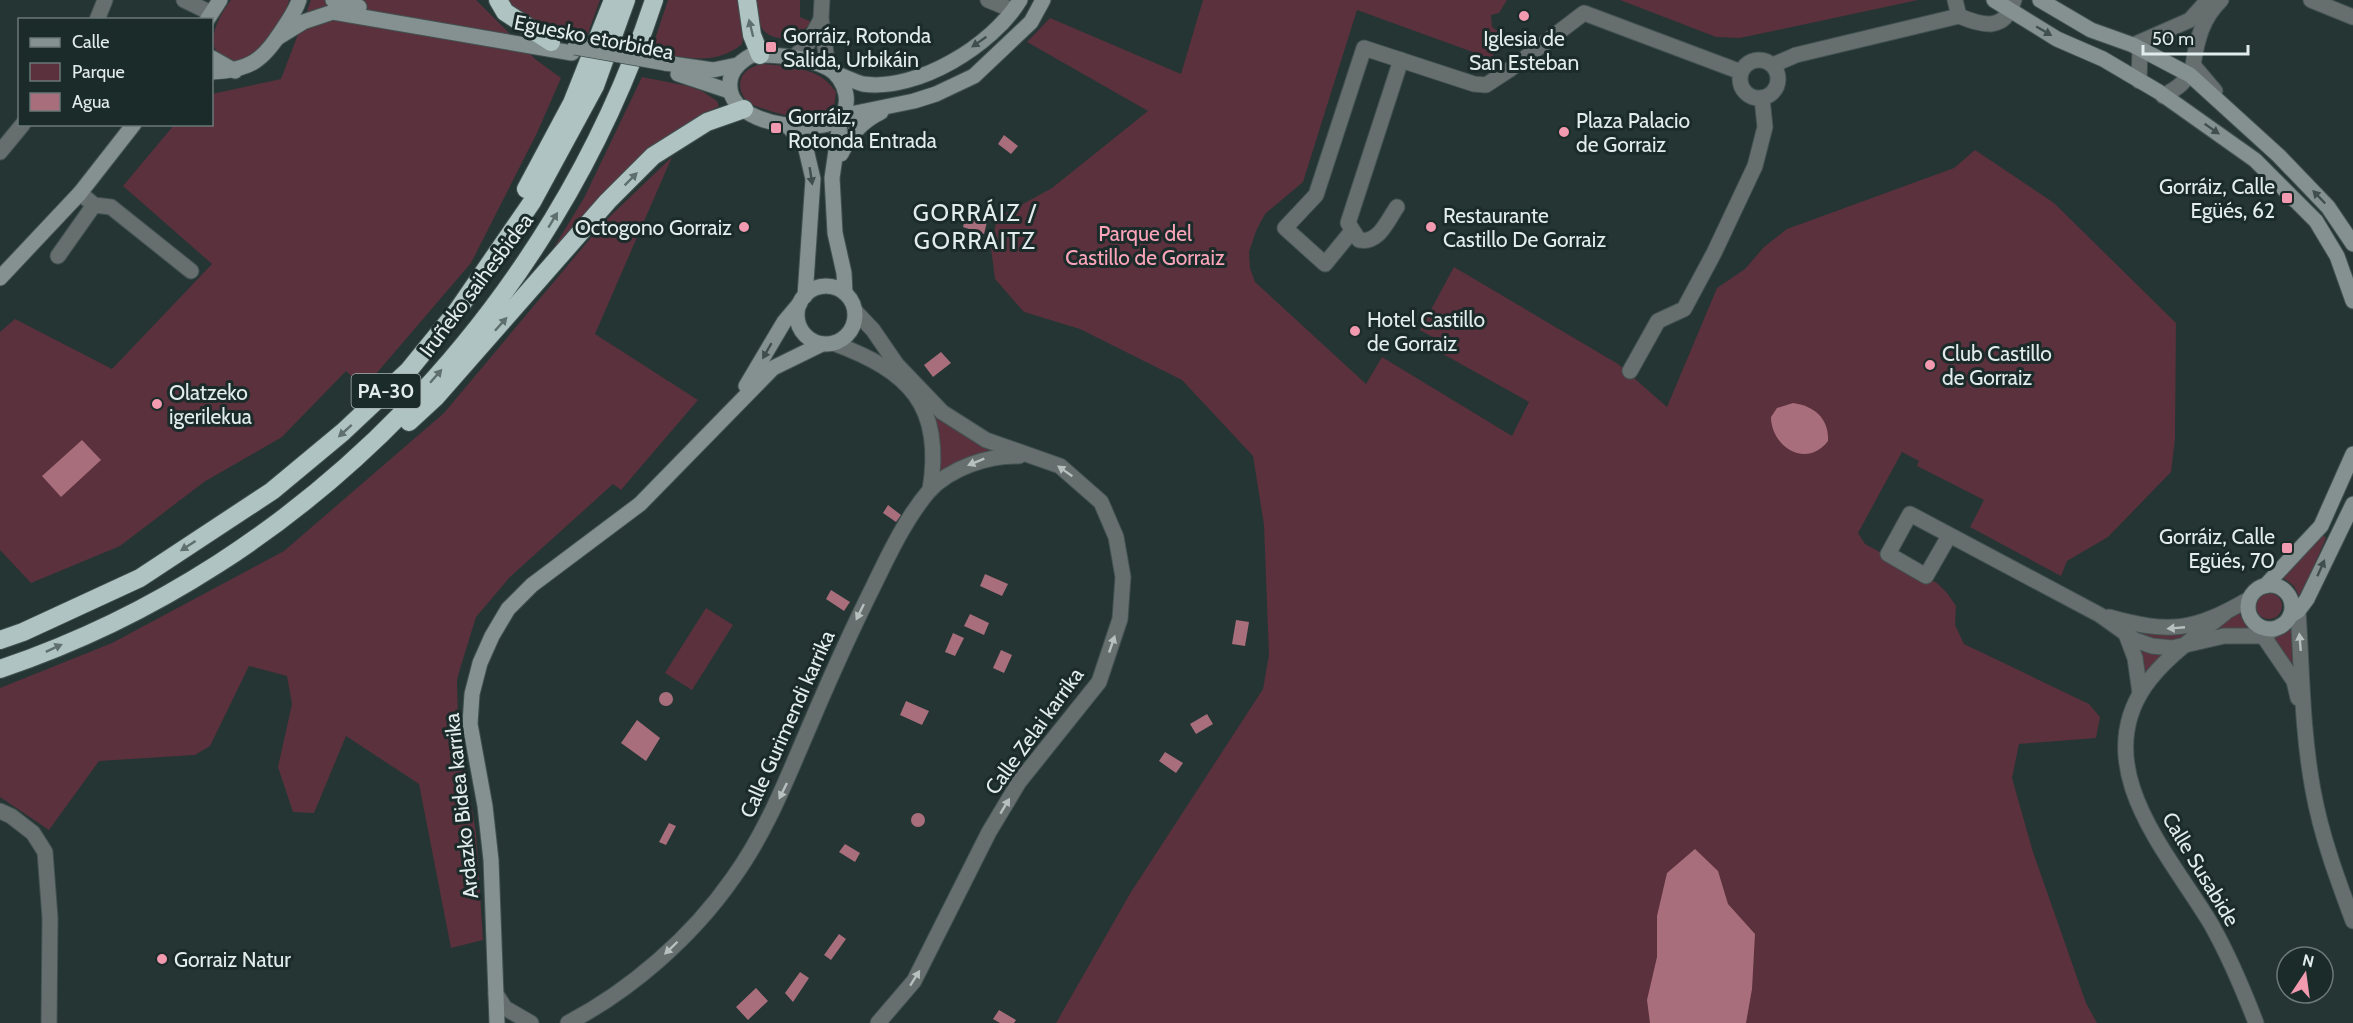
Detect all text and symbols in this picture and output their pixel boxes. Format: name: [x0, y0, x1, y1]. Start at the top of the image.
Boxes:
street label: Eguesko etorbidea: [512, 9, 676, 65]
marker: Iglesia de San Esteban: [1517, 9, 1531, 23]
legend: [18, 18, 213, 126]
scale bar: [2143, 18, 2248, 56]
one-way arrow: [746, 19, 756, 37]
place label: Gorráiz, Rotonda Salida, Urbikáin: [783, 23, 931, 72]
place label: Iglesia de San Esteban: [1469, 26, 1579, 75]
one-way arrow: [2036, 26, 2053, 36]
text: 50 m: [2152, 28, 2194, 50]
text: Calle: [72, 31, 109, 53]
one-way arrow: [972, 36, 988, 48]
marker: Gorráiz, Rotonda Salida, Urbikáin: [764, 40, 778, 54]
text: Parque: [72, 61, 125, 83]
text: Agua: [72, 91, 110, 113]
place label: Gorráiz, Rotonda Entrada: [788, 104, 937, 153]
place label: Plaza Palacio de Gorraiz: [1576, 108, 1690, 157]
marker: Gorráiz, Rotonda Entrada: [769, 121, 783, 135]
one-way arrow: [2203, 123, 2219, 135]
marker: Plaza Palacio de Gorraiz: [1557, 125, 1571, 139]
one-way arrow: [807, 166, 816, 185]
one-way arrow: [623, 172, 637, 186]
place label: Gorráiz, Calle Egüés, 62: [2159, 174, 2275, 223]
one-way arrow: [2312, 190, 2326, 204]
marker: Gorráiz, Calle Egüés, 62: [2280, 191, 2294, 205]
district label: GORRÁIZ / GORRAITZ: [913, 198, 1037, 255]
place label: Restaurante Castillo De Gorraiz: [1443, 203, 1606, 252]
street label: Iruñeko saihesbidea: [414, 208, 538, 362]
one-way arrow: [547, 212, 558, 228]
place label: Octogono Gorraiz: [575, 215, 732, 240]
marker: Octogono Gorraiz: [737, 220, 751, 234]
marker: Restaurante Castillo De Gorraiz: [1424, 220, 1438, 234]
park label: Parque del Castillo de Gorraiz: [1065, 221, 1225, 270]
place label: Hotel Castillo de Gorraiz: [1367, 307, 1485, 356]
one-way arrow: [494, 317, 507, 332]
marker: Hotel Castillo de Gorraiz: [1348, 324, 1362, 338]
place label: Club Castillo de Gorraiz: [1942, 341, 2052, 390]
one-way arrow: [761, 343, 772, 359]
marker: Club Castillo de Gorraiz: [1923, 358, 1937, 372]
one-way arrow: [429, 369, 442, 384]
road number: PA-30: [352, 374, 420, 408]
place label: Olatzeko igerilekua: [169, 380, 252, 429]
marker: Olatzeko igerilekua: [150, 397, 164, 411]
one-way arrow: [337, 424, 352, 438]
one-way arrow: [967, 457, 985, 467]
one-way arrow: [1058, 465, 1074, 477]
place label: Gorráiz, Calle Egüés, 70: [2159, 524, 2275, 573]
one-way arrow: [180, 541, 196, 552]
marker: Gorráiz, Calle Egüés, 70: [2280, 541, 2294, 555]
one-way arrow: [2316, 558, 2326, 576]
one-way arrow: [856, 603, 865, 620]
one-way arrow: [2166, 623, 2185, 633]
street label: Calle Gurimendi karrika: [734, 626, 840, 822]
one-way arrow: [2295, 632, 2305, 651]
one-way arrow: [1107, 635, 1117, 653]
one-way arrow: [46, 643, 63, 652]
street label: Calle Zelai karrika: [980, 663, 1088, 799]
street label: Ardazko Bidea karrika: [439, 712, 483, 900]
one-way arrow: [778, 782, 788, 799]
one-way arrow: [1000, 798, 1011, 814]
street label: Calle Susabide: [2157, 807, 2245, 931]
one-way arrow: [663, 941, 678, 955]
north arrow: [2275, 945, 2335, 1005]
place label: Gorraiz Natur: [174, 947, 291, 972]
text: N: [2301, 950, 2316, 971]
marker: Gorraiz Natur: [155, 952, 169, 966]
one-way arrow: [909, 970, 920, 986]

